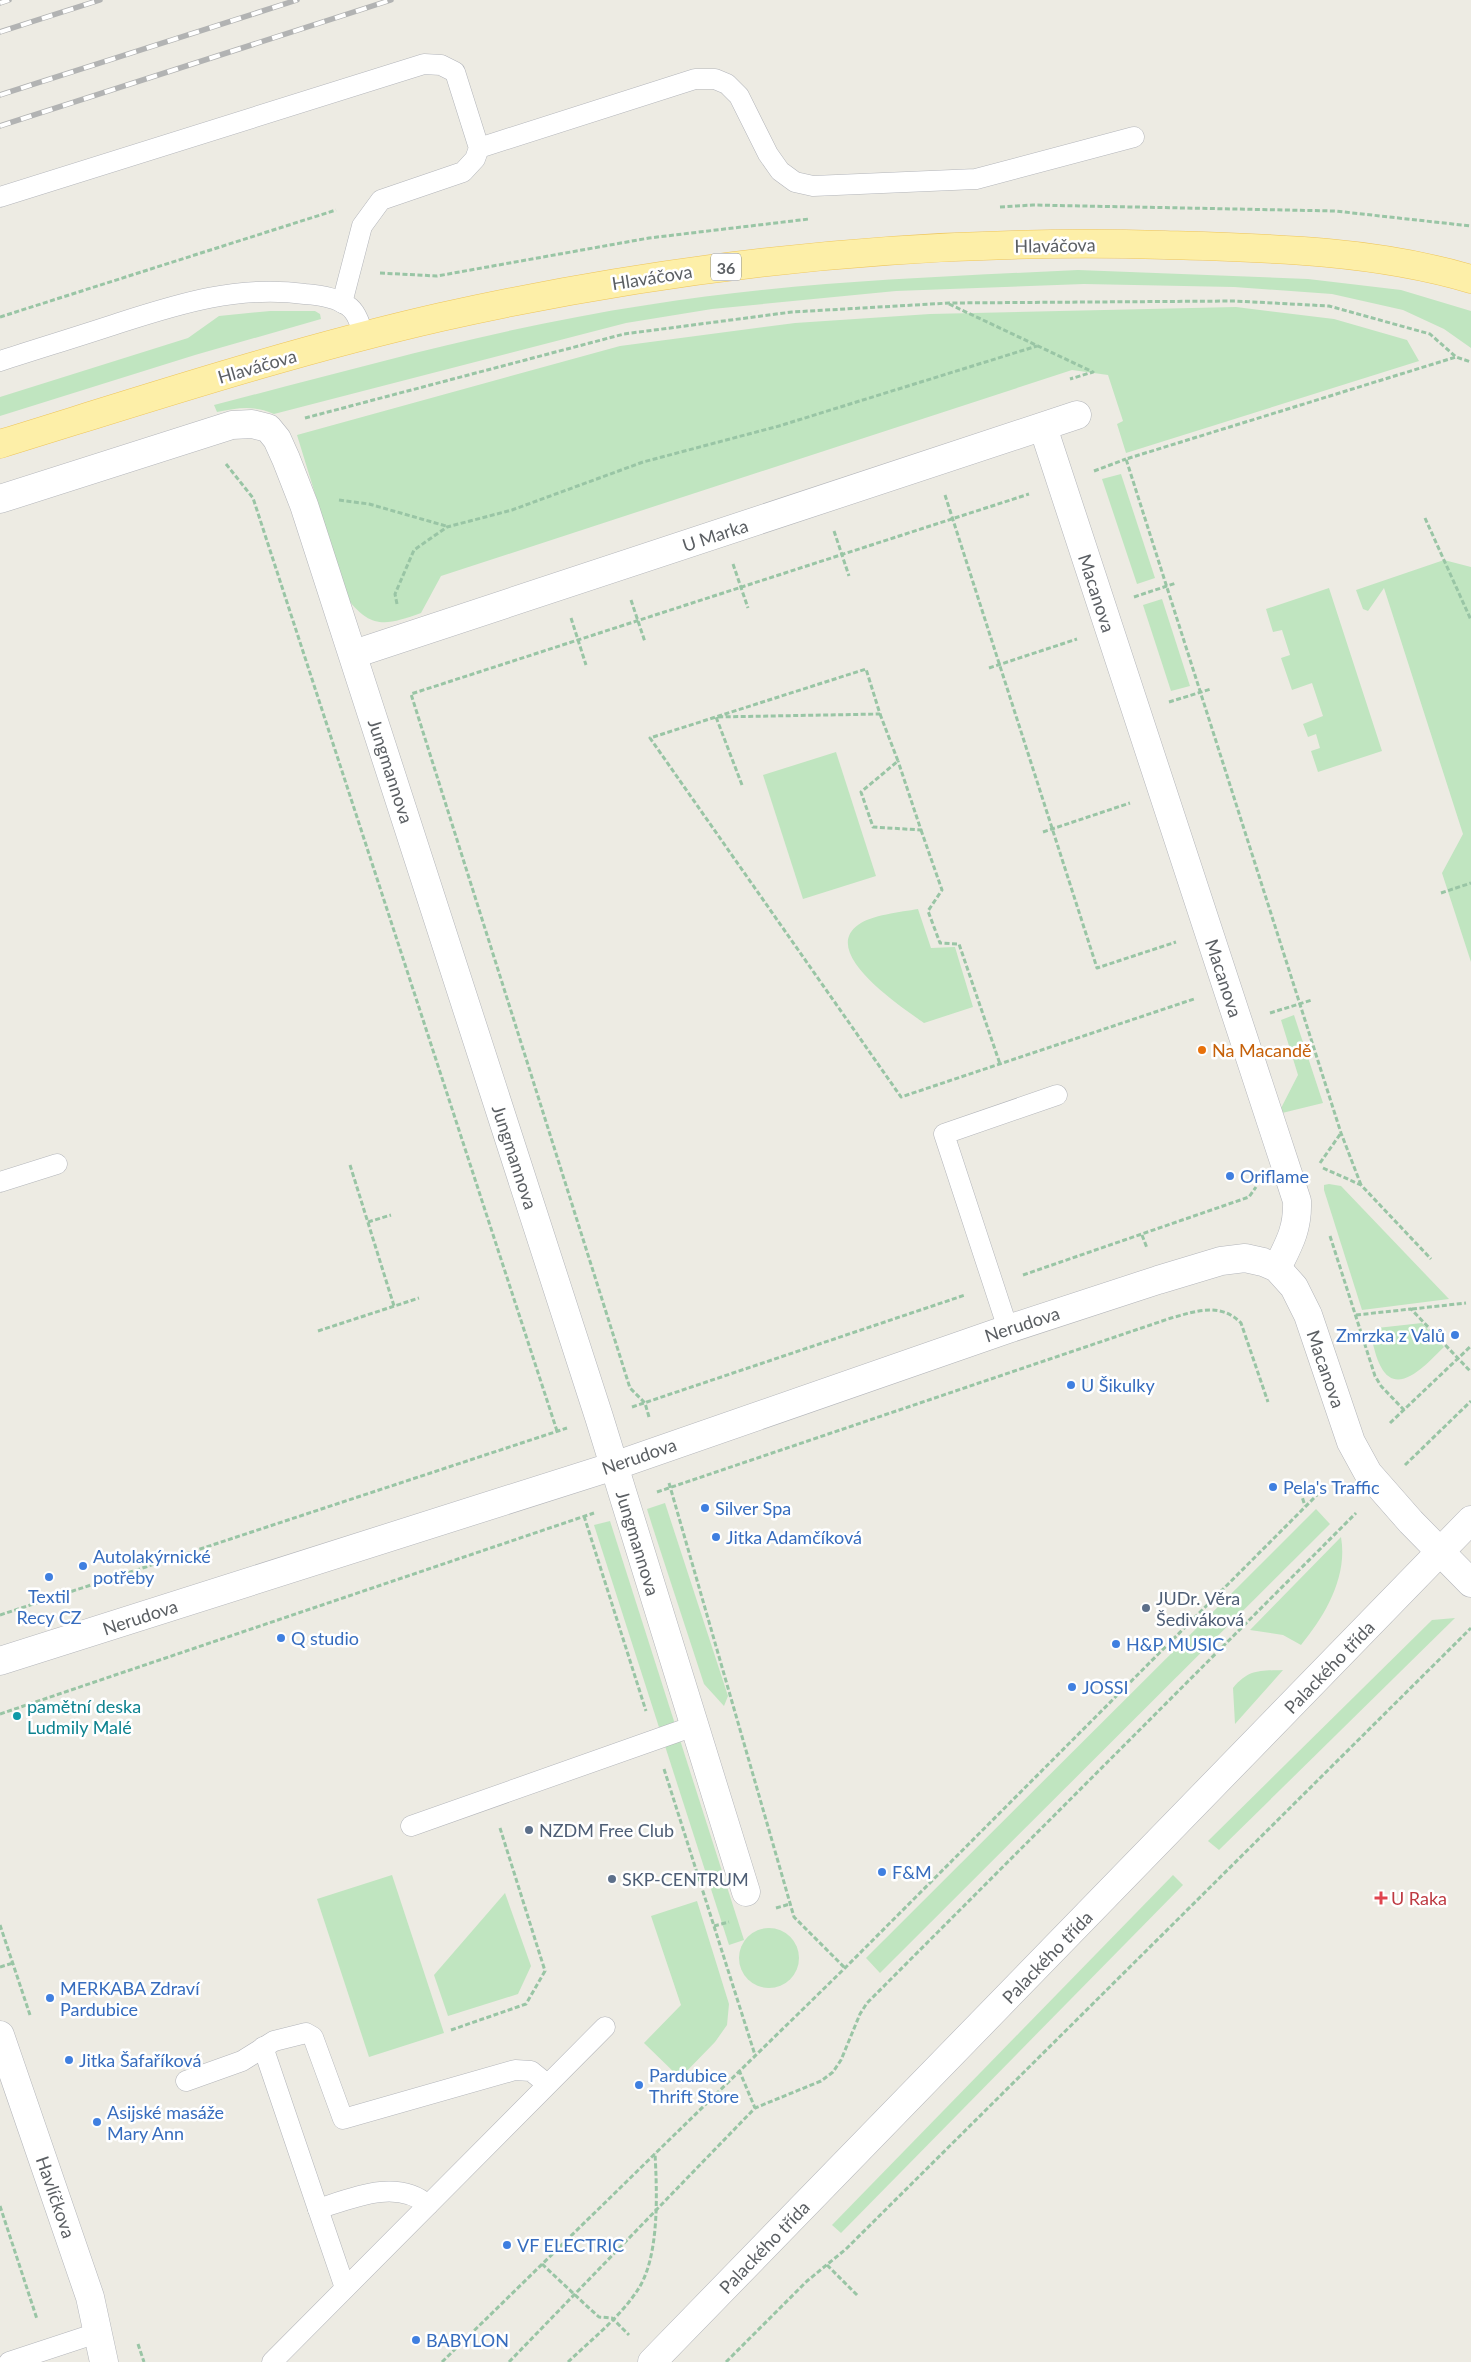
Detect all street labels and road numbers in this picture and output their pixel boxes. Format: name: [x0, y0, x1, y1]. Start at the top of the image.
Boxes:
street label: Hlaváčova: [1014, 233, 1096, 257]
road number: 36: [711, 253, 741, 280]
street label: Hlaváčova: [610, 260, 694, 294]
street label: Hlaváčova: [215, 344, 299, 388]
street label: U Marka: [679, 514, 751, 556]
street label: Macanova: [1074, 551, 1120, 635]
street label: Jungmannova: [364, 716, 418, 826]
street label: Macanova: [1201, 936, 1247, 1020]
street label: Jungmannova: [488, 1102, 542, 1212]
street label: Nerudova: [982, 1302, 1062, 1346]
street label: Macanova: [1302, 1327, 1350, 1411]
street label: Nerudova: [599, 1433, 679, 1479]
street label: Jungmannova: [612, 1488, 664, 1598]
street label: Nerudova: [100, 1595, 180, 1639]
street label: Palackého třída: [1279, 1616, 1379, 1718]
street label: Palackého třída: [997, 1906, 1097, 2008]
street label: Havlíčkova: [32, 2153, 80, 2241]
street label: Palackého třída: [714, 2196, 814, 2298]

